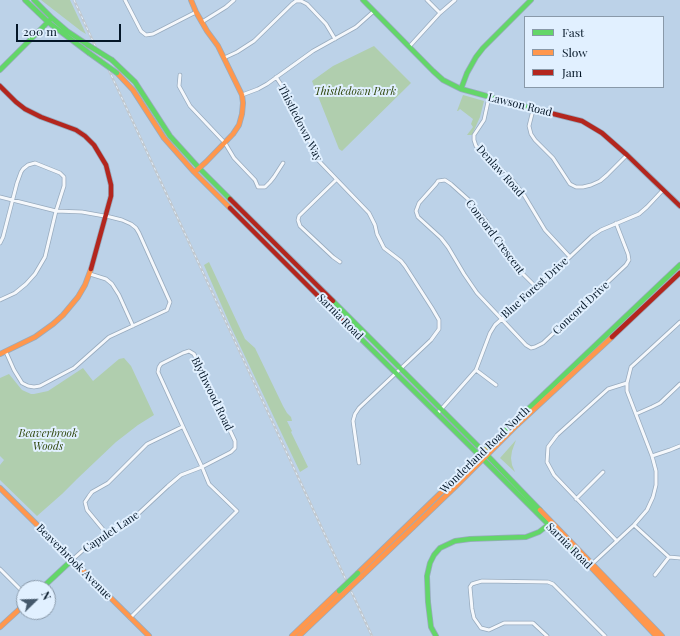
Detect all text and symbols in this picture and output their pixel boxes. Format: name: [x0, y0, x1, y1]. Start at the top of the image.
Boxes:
scale bar: [18, 16, 123, 42]
legend: [524, 16, 664, 88]
text: 200 m: [23, 23, 57, 39]
text: Fast: [562, 24, 584, 40]
text: Slow: [562, 44, 588, 60]
text: Jam: [562, 64, 582, 80]
street label: Thistledown Way: [275, 82, 325, 164]
park label: Thistledown Park: [314, 85, 396, 99]
street label: Lawson Road: [487, 91, 553, 119]
street label: Denlaw Road: [473, 142, 527, 200]
street label: Concord Crescent: [463, 197, 527, 277]
street label: Blue Forest Drive: [499, 255, 571, 321]
street label: Concord Drive: [550, 279, 612, 337]
street label: Sarnia Road: [314, 291, 366, 343]
street label: Blythwood Road: [188, 355, 236, 433]
street label: Wonderland Road North: [437, 404, 533, 496]
park label: Beaverbrook Woods: [18, 427, 78, 453]
street label: Capulet Lane: [80, 508, 142, 556]
street label: Sarnia Road: [543, 520, 595, 572]
street label: Beaverbrook Avenue: [34, 522, 114, 602]
north arrow: [16, 580, 56, 620]
text: N: [38, 589, 55, 602]

